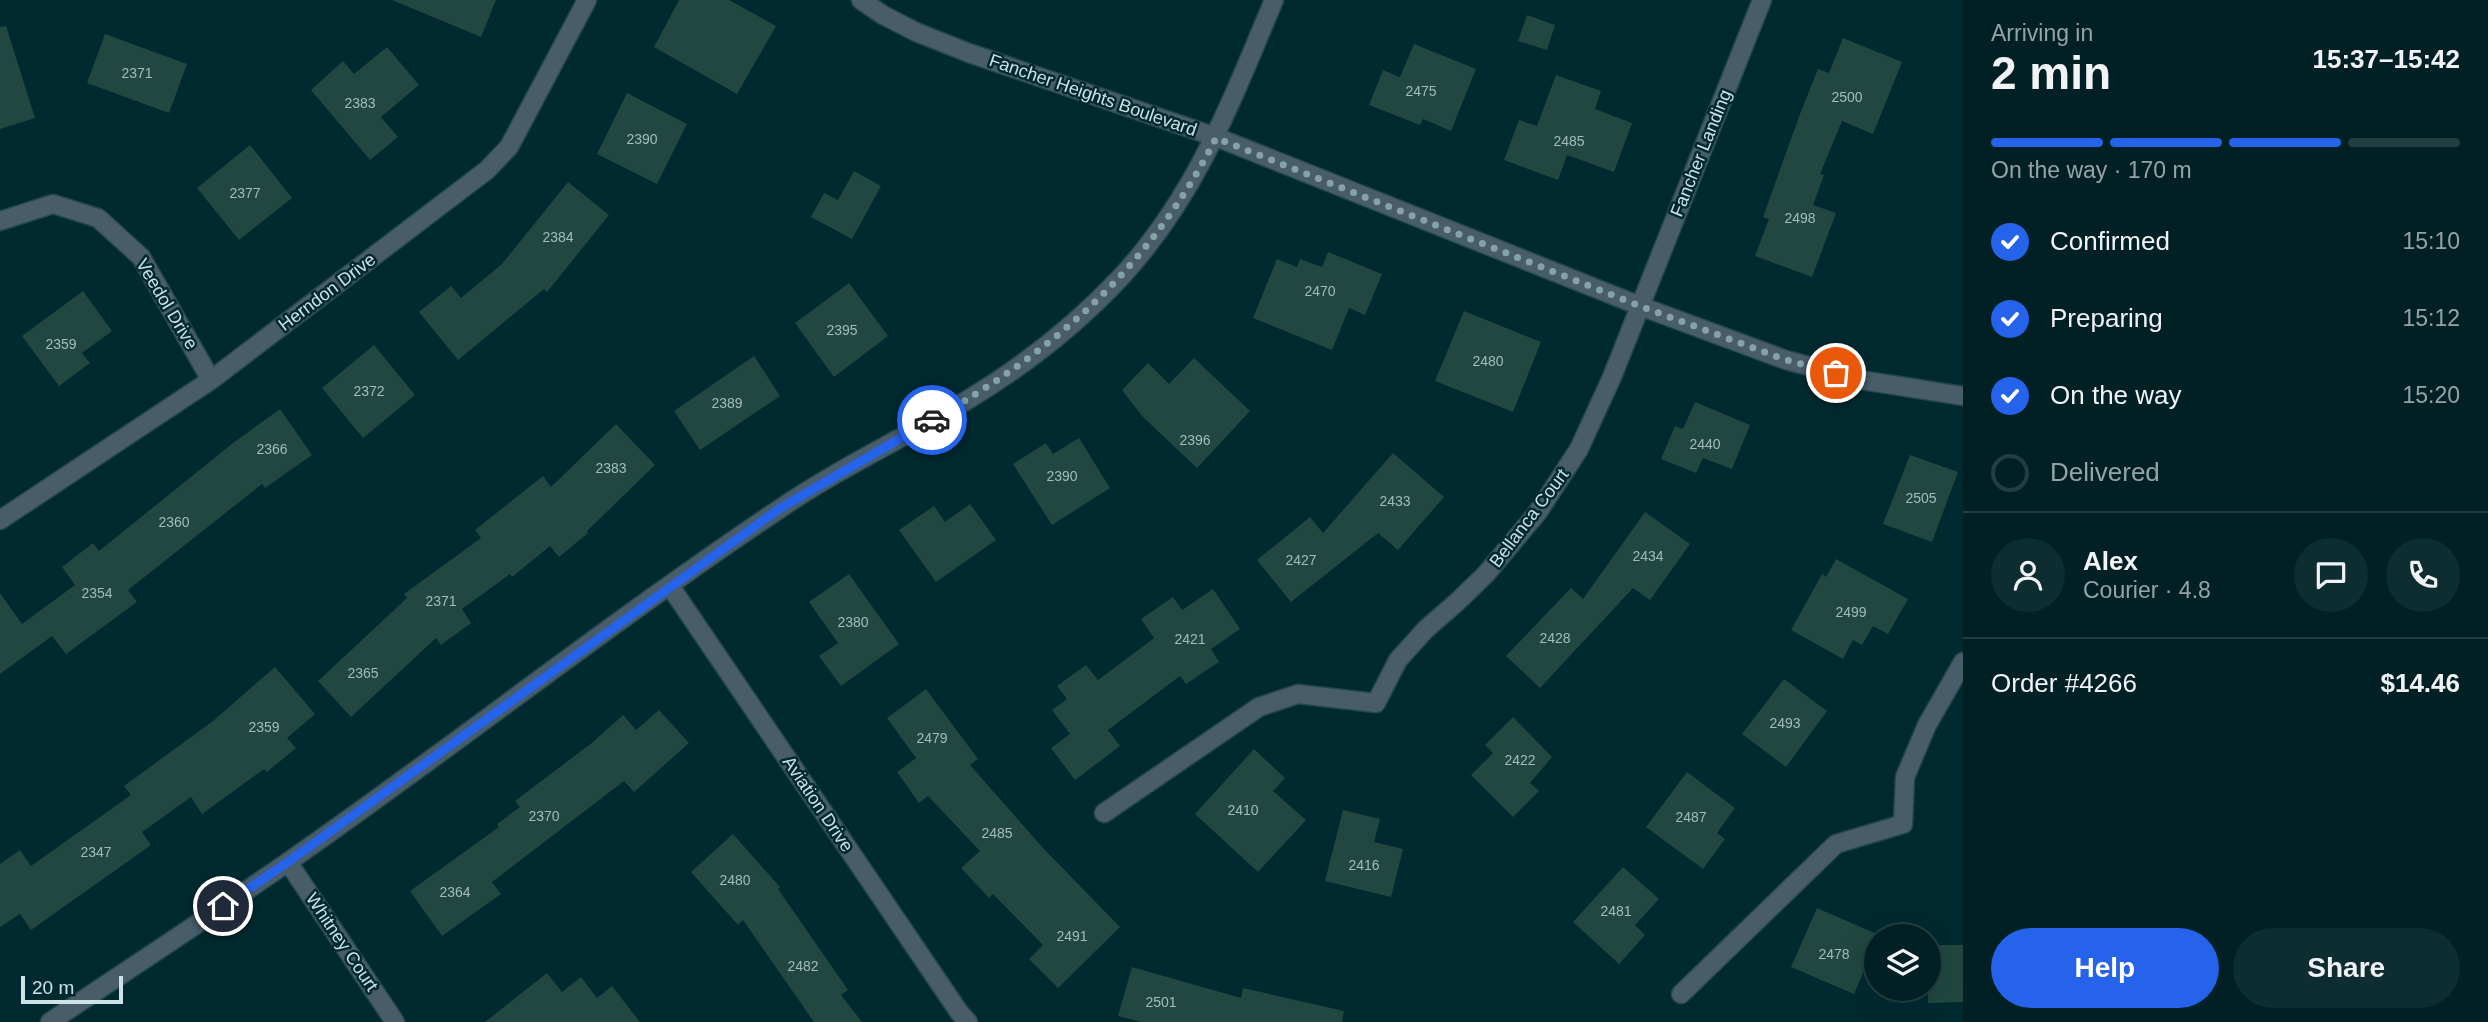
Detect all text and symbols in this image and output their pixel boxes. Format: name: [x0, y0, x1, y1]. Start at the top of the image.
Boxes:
text: Arriving in: [1991, 20, 2093, 46]
text: 15:37–15:42: [2313, 44, 2460, 74]
text: 2 min: [1991, 47, 2111, 99]
street label: Fancher Heights Boulevard: [987, 50, 1199, 140]
house number: 2371: [121, 65, 153, 81]
house number: 2475: [1405, 83, 1437, 99]
street label: Fancher Landing: [1666, 87, 1736, 219]
house number: 2500: [1831, 89, 1863, 105]
house number: 2383: [344, 95, 376, 111]
house number: 2390: [626, 131, 658, 147]
house number: 2485: [1553, 133, 1585, 149]
text: On the way · 170 m: [1991, 157, 2192, 183]
house number: 2377: [229, 185, 261, 201]
house number: 2498: [1784, 210, 1816, 226]
icon: check: [1991, 223, 2029, 261]
text: Confirmed: [2050, 226, 2170, 256]
text: 15:10: [2402, 228, 2460, 254]
house number: 2384: [542, 229, 574, 245]
street label: Herndon Drive: [275, 249, 379, 335]
street label: Veedol Drive: [132, 255, 202, 353]
house number: 2470: [1304, 283, 1336, 299]
icon: check: [1991, 300, 2029, 338]
text: Preparing: [2050, 303, 2163, 333]
text: 15:12: [2402, 305, 2460, 331]
house number: 2395: [826, 322, 858, 338]
house number: 2359: [45, 336, 77, 352]
pin: [1806, 343, 1866, 403]
house number: 2480: [1472, 353, 1504, 369]
icon: bag: [1817, 354, 1855, 392]
icon: check: [1991, 377, 2029, 415]
text: On the way: [2050, 380, 2182, 410]
text: 15:20: [2402, 382, 2460, 408]
house number: 2372: [353, 383, 385, 399]
courier: [897, 385, 967, 455]
house number: 2389: [711, 395, 743, 411]
icon: car: [913, 401, 951, 439]
house number: 2396: [1179, 432, 1211, 448]
house number: 2440: [1689, 436, 1721, 452]
house number: 2366: [256, 441, 288, 457]
text: Delivered: [2050, 457, 2160, 487]
house number: 2383: [595, 460, 627, 476]
street label: Bellanca Court: [1485, 465, 1573, 571]
house number: 2390: [1046, 468, 1078, 484]
house number: 2505: [1905, 490, 1937, 506]
house number: 2433: [1379, 493, 1411, 509]
house number: 2360: [158, 514, 190, 530]
button: person: [1991, 538, 2065, 612]
button: chat: [2294, 538, 2368, 612]
button: phone: [2386, 538, 2460, 612]
text: Alex: [2083, 546, 2138, 576]
house number: 2434: [1632, 548, 1664, 564]
house number: 2427: [1285, 552, 1317, 568]
text: Courier · 4.8: [2083, 577, 2211, 603]
house number: 2354: [81, 585, 113, 601]
house number: 2371: [425, 593, 457, 609]
house number: 2499: [1835, 604, 1867, 620]
house number: 2380: [837, 614, 869, 630]
house number: 2428: [1539, 630, 1571, 646]
house number: 2421: [1174, 631, 1206, 647]
house number: 2365: [347, 665, 379, 681]
text: Order #4266: [1991, 668, 2137, 698]
text: $14.46: [2380, 668, 2460, 698]
house number: 2493: [1769, 715, 1801, 731]
house number: 2359: [248, 719, 280, 735]
house number: 2479: [916, 730, 948, 746]
house number: 2422: [1504, 752, 1536, 768]
street label: Aviation Drive: [779, 753, 857, 855]
house number: 2410: [1227, 802, 1259, 818]
house number: 2370: [528, 808, 560, 824]
house number: 2487: [1675, 809, 1707, 825]
house number: 2485: [981, 825, 1013, 841]
house number: 2347: [80, 844, 112, 860]
house number: 2416: [1348, 857, 1380, 873]
house number: 2480: [719, 872, 751, 888]
pin: [193, 876, 253, 936]
house number: 2364: [439, 884, 471, 900]
icon: home: [204, 887, 242, 925]
street label: Whitney Court: [302, 889, 382, 995]
house number: 2481: [1600, 903, 1632, 919]
map controls: [1864, 924, 1941, 1001]
button: layers: [1864, 924, 1941, 1001]
house number: 2491: [1056, 928, 1088, 944]
button: Help: [1991, 928, 2219, 1008]
button: Share: [2233, 928, 2460, 1008]
house number: 2478: [1818, 946, 1850, 962]
house number: 2482: [787, 958, 819, 974]
scale bar: [21, 973, 122, 1005]
text: 20 m: [32, 977, 74, 998]
house number: 2501: [1145, 994, 1177, 1010]

